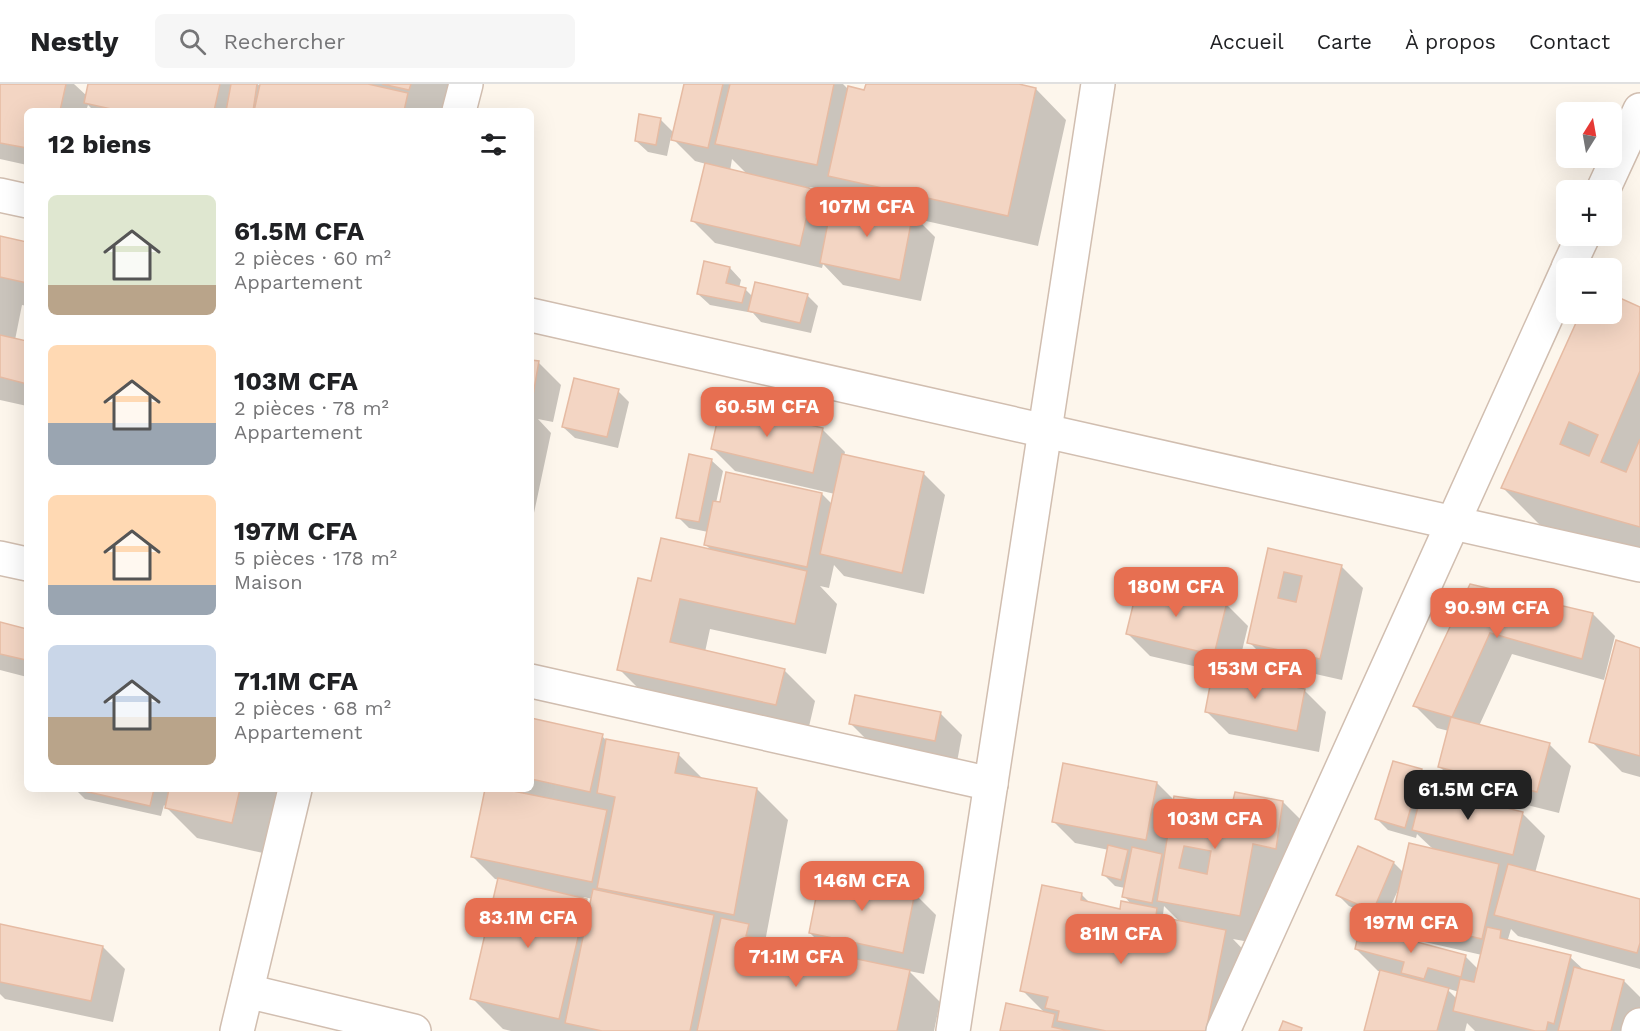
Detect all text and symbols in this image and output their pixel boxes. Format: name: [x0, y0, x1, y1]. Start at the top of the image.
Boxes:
search box: [155, 14, 575, 68]
text: Nestly: [30, 25, 119, 58]
icon: search: [176, 25, 209, 58]
text: Rechercher: [224, 29, 345, 54]
text: Accueil: [1209, 29, 1284, 54]
text: Carte: [1317, 29, 1372, 54]
text: À propos: [1405, 29, 1496, 54]
text: Contact: [1529, 29, 1610, 54]
north arrow: [1556, 102, 1622, 168]
map controls: [1556, 102, 1622, 324]
icon: filters: [477, 128, 510, 161]
text: 12 biens: [48, 129, 151, 159]
button: +: [1556, 180, 1622, 246]
pin: 107M CFA: [805, 187, 929, 238]
text: 107M CFA: [819, 194, 915, 218]
text: 61.5M CFA: [234, 216, 364, 246]
icon: home: [96, 219, 168, 291]
text: 2 pièces · 60 m²: [234, 246, 391, 270]
button: −: [1556, 258, 1622, 324]
text: Appartement: [234, 270, 362, 294]
text: 103M CFA: [234, 366, 358, 396]
icon: home: [96, 369, 168, 441]
pin: 60.5M CFA: [698, 387, 836, 438]
text: 60.5M CFA: [715, 394, 819, 418]
text: 2 pièces · 78 m²: [234, 396, 389, 420]
text: Appartement: [234, 420, 362, 444]
text: 197M CFA: [234, 516, 357, 546]
icon: home: [96, 519, 168, 591]
text: 5 pièces · 178 m²: [234, 546, 397, 570]
pin: 180M CFA: [1114, 567, 1238, 618]
text: Maison: [234, 570, 303, 594]
text: 180M CFA: [1128, 574, 1224, 598]
pin: 90.9M CFA: [1428, 588, 1566, 639]
text: 90.9M CFA: [1444, 595, 1550, 619]
pin: 153M CFA: [1193, 649, 1317, 700]
text: 153M CFA: [1208, 656, 1302, 680]
text: 71.1M CFA: [234, 666, 358, 696]
icon: home: [96, 669, 168, 741]
text: 2 pièces · 68 m²: [234, 696, 391, 720]
text: Appartement: [234, 720, 362, 744]
pin: 61.5M CFA: [1399, 770, 1537, 821]
text: 61.5M CFA: [1418, 777, 1518, 801]
pin: 103M CFA: [1153, 799, 1277, 850]
text: 103M CFA: [1167, 806, 1263, 830]
pin: 146M CFA: [800, 861, 924, 912]
text: 146M CFA: [814, 868, 910, 892]
pin: 83.1M CFA: [459, 898, 597, 949]
pin: 197M CFA: [1349, 903, 1473, 954]
text: 83.1M CFA: [479, 905, 577, 929]
text: 197M CFA: [1364, 910, 1458, 934]
pin: 81M CFA: [1066, 914, 1176, 965]
text: 81M CFA: [1079, 921, 1163, 945]
pin: 71.1M CFA: [727, 937, 865, 988]
text: 71.1M CFA: [748, 944, 844, 968]

